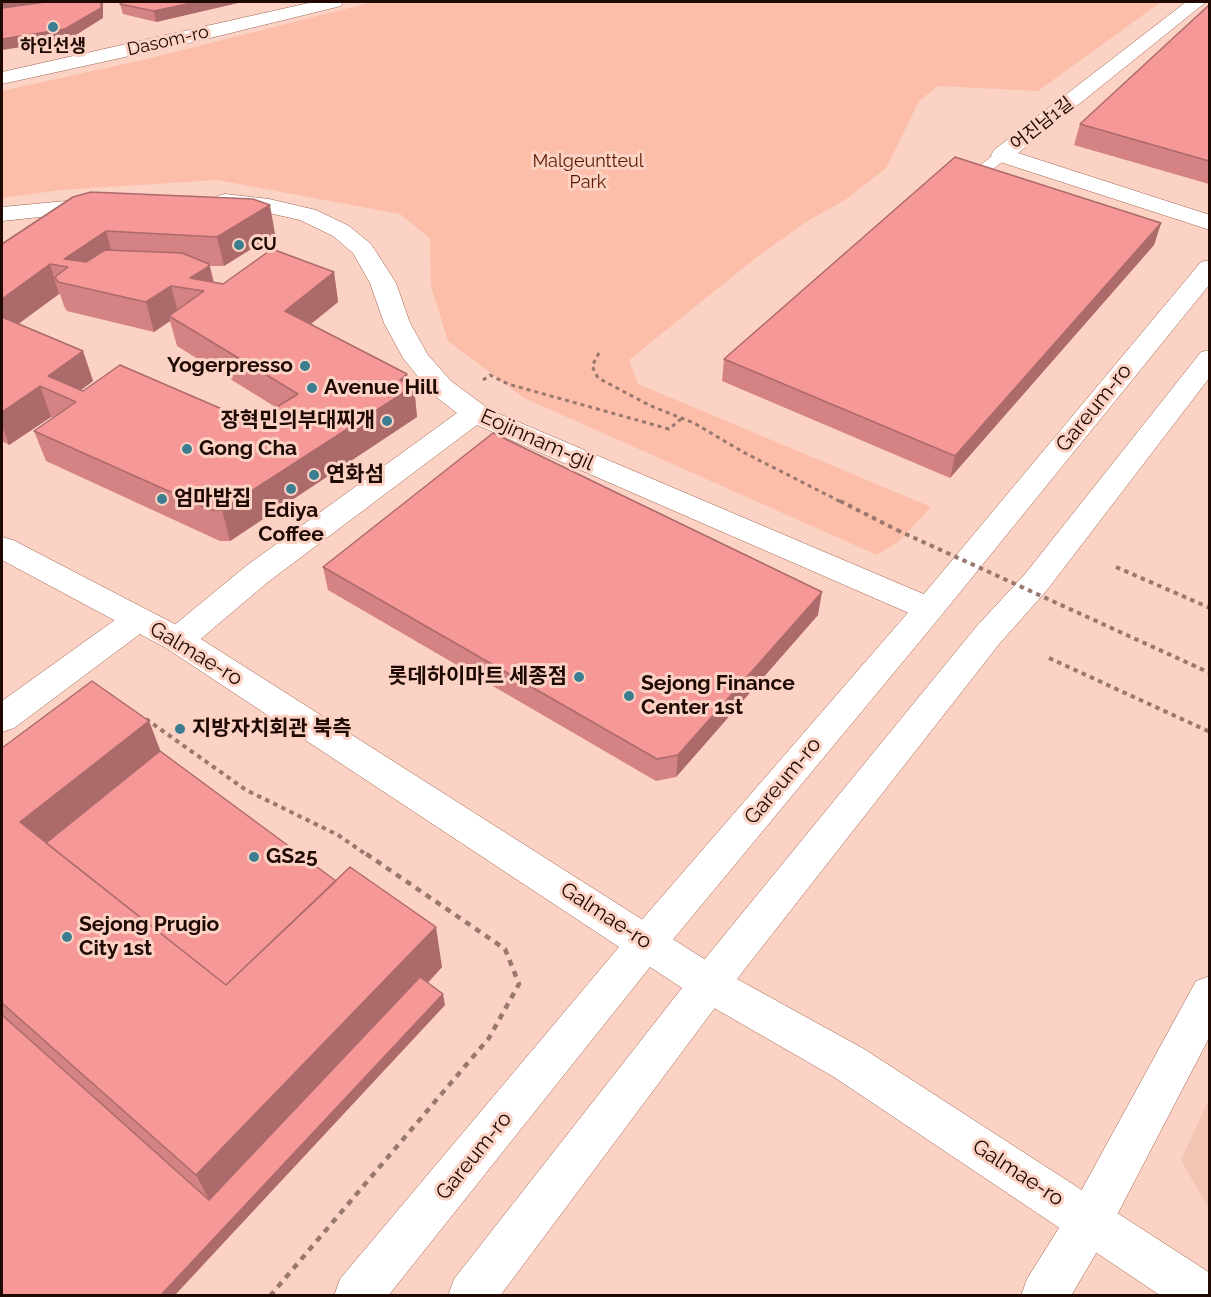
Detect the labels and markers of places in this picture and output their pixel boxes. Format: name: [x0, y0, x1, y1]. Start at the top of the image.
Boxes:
marker: 하인선생: [46, 20, 60, 34]
place label: 하인선생: [20, 36, 86, 58]
place label: CU: [251, 234, 277, 256]
marker: CU: [232, 238, 246, 252]
place label: Yogerpresso: [167, 353, 293, 379]
marker: Yogerpresso: [298, 359, 312, 373]
place label: Avenue Hill: [324, 375, 439, 401]
marker: Avenue Hill: [305, 381, 319, 395]
place label: 장혁민의부대찌개: [220, 408, 375, 434]
marker: 장혁민의부대찌개: [380, 414, 394, 428]
place label: Gong Cha: [199, 436, 297, 462]
marker: Gong Cha: [180, 442, 194, 456]
place label: 연화섬: [326, 462, 384, 488]
marker: 연화섬: [307, 468, 321, 482]
marker: Ediya Coffee: [284, 482, 298, 496]
place label: 엄마밥집: [174, 486, 251, 512]
marker: 엄마밥집: [155, 492, 169, 506]
place label: Ediya Coffee: [258, 498, 324, 548]
place label: 롯데하이마트 세종점: [388, 664, 567, 690]
marker: 롯데하이마트 세종점: [572, 670, 586, 684]
place label: Sejong Finance Center 1st: [641, 671, 795, 721]
marker: Sejong Finance Center 1st: [622, 689, 636, 703]
place label: 지방자치회관 북측: [192, 716, 352, 742]
marker: 지방자치회관 북측: [173, 722, 187, 736]
place label: GS25: [266, 844, 318, 870]
marker: GS25: [247, 850, 261, 864]
place label: Sejong Prugio City 1st: [79, 912, 219, 962]
marker: Sejong Prugio City 1st: [60, 930, 74, 944]

